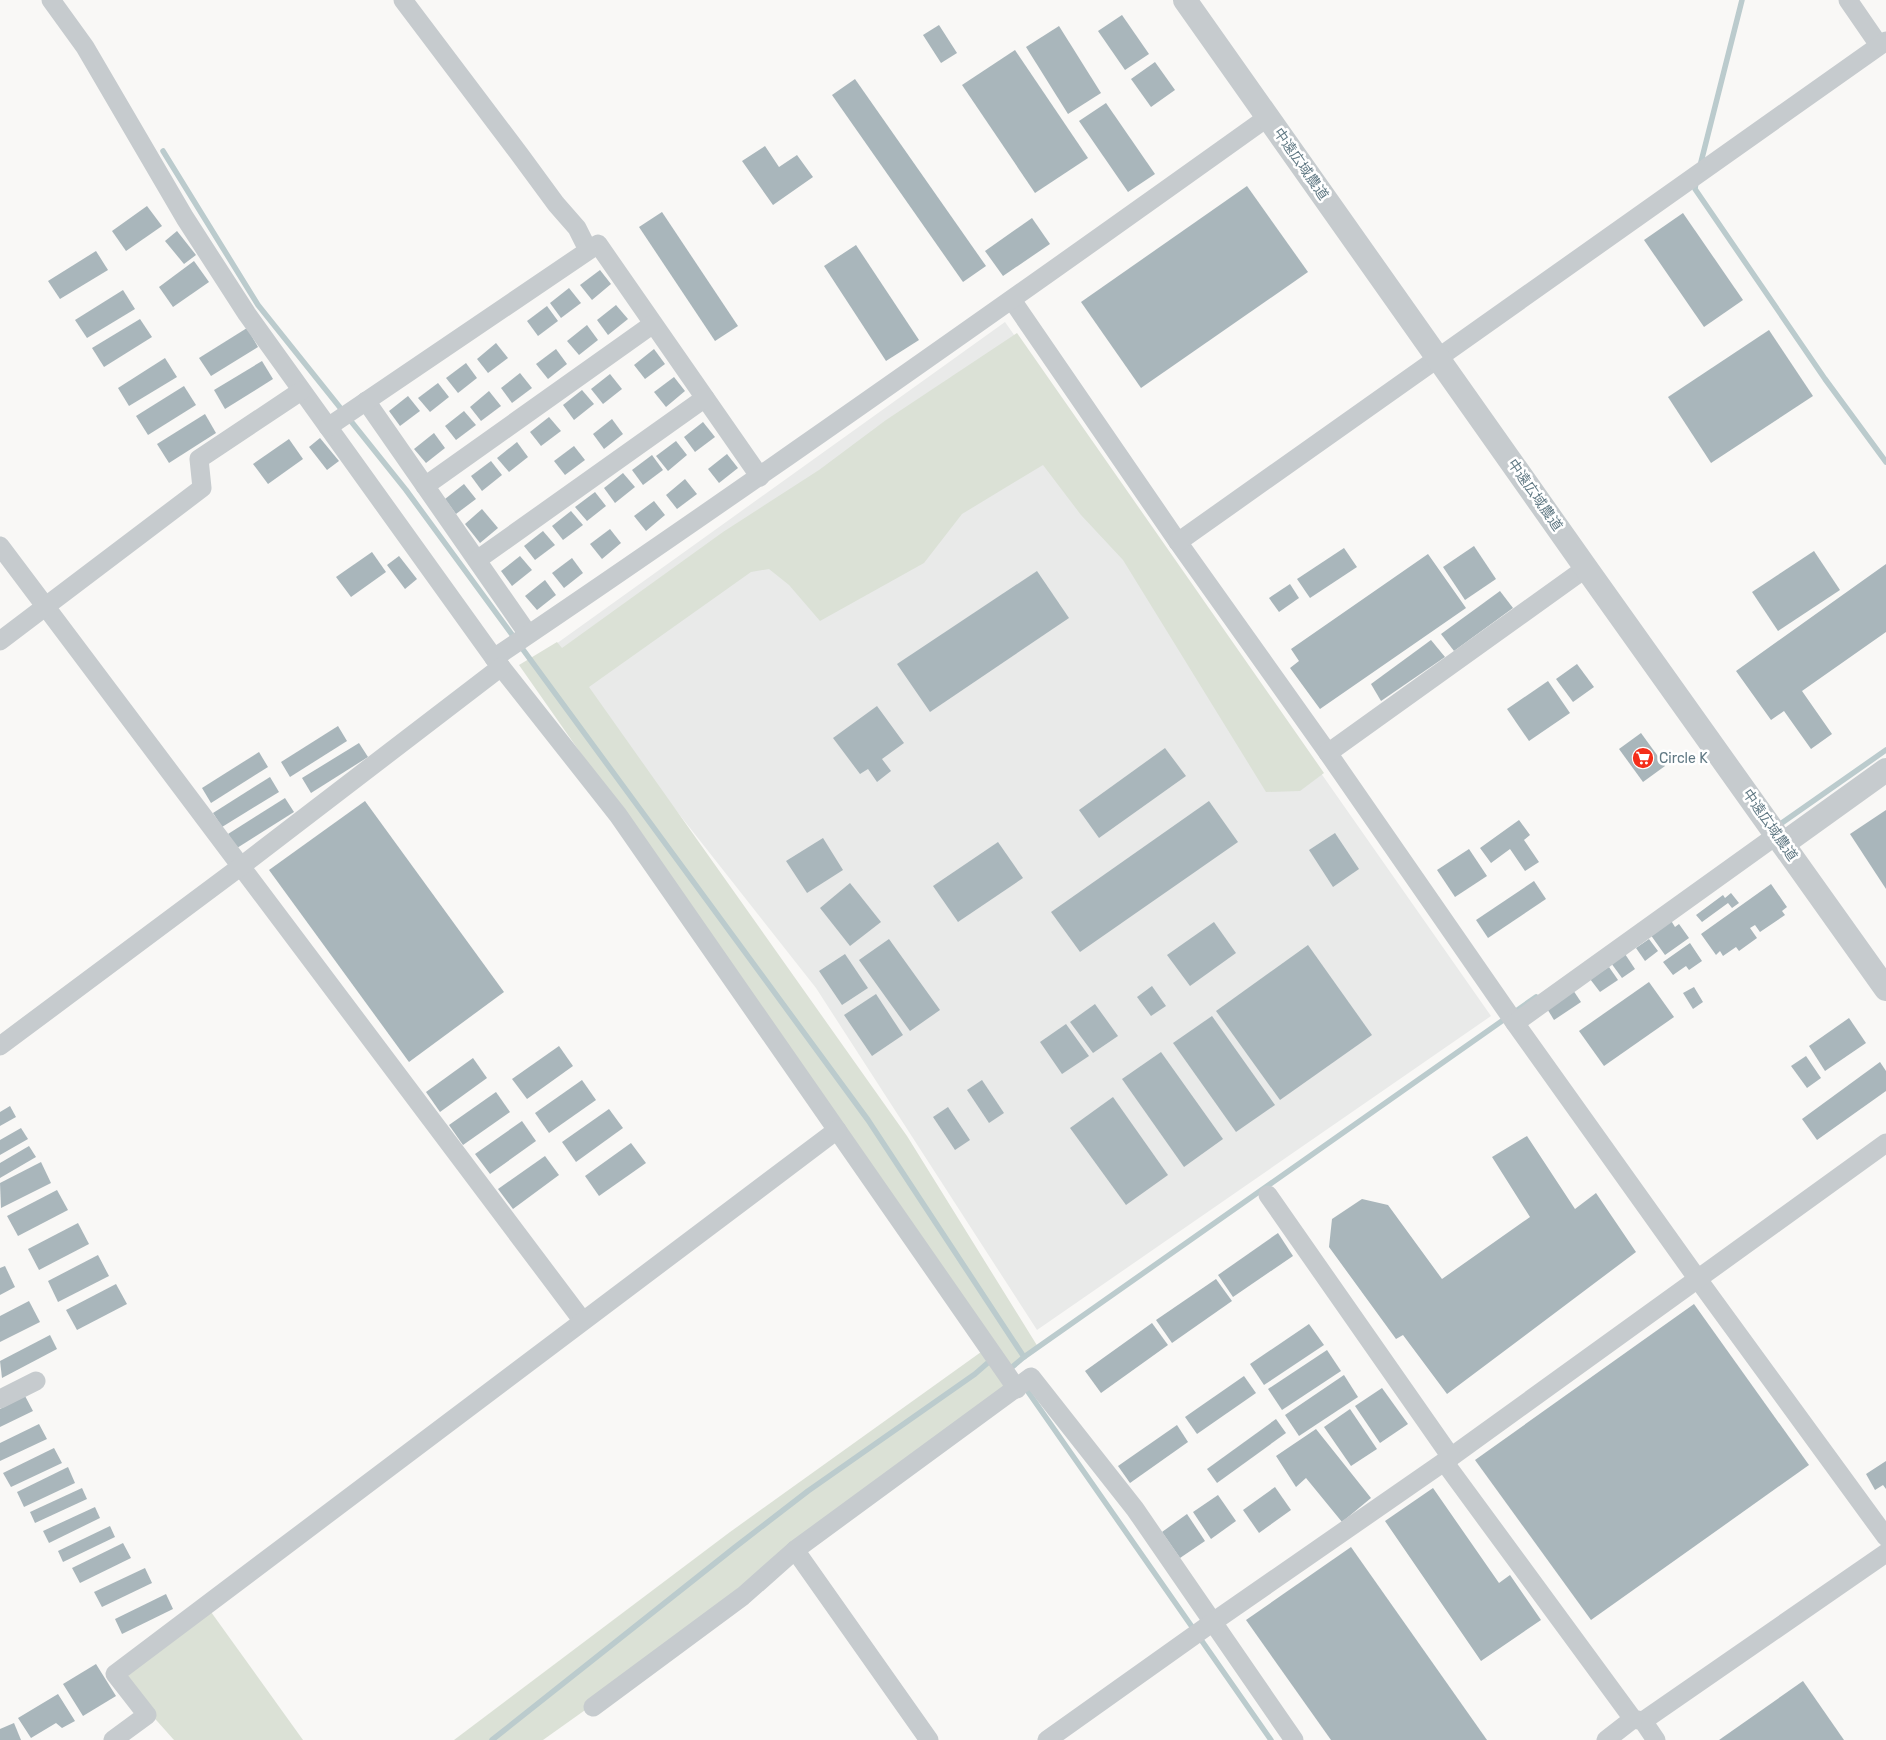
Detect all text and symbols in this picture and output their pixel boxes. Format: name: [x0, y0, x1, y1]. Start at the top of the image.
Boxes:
street label: 中遠広域農道: [1270, 125, 1332, 203]
street label: 中遠広域農道: [1504, 456, 1566, 534]
supermarket icon: Circle K: [1631, 746, 1655, 770]
place label: Circle K: [1659, 750, 1708, 767]
street label: 中遠広域農道: [1739, 786, 1801, 864]

